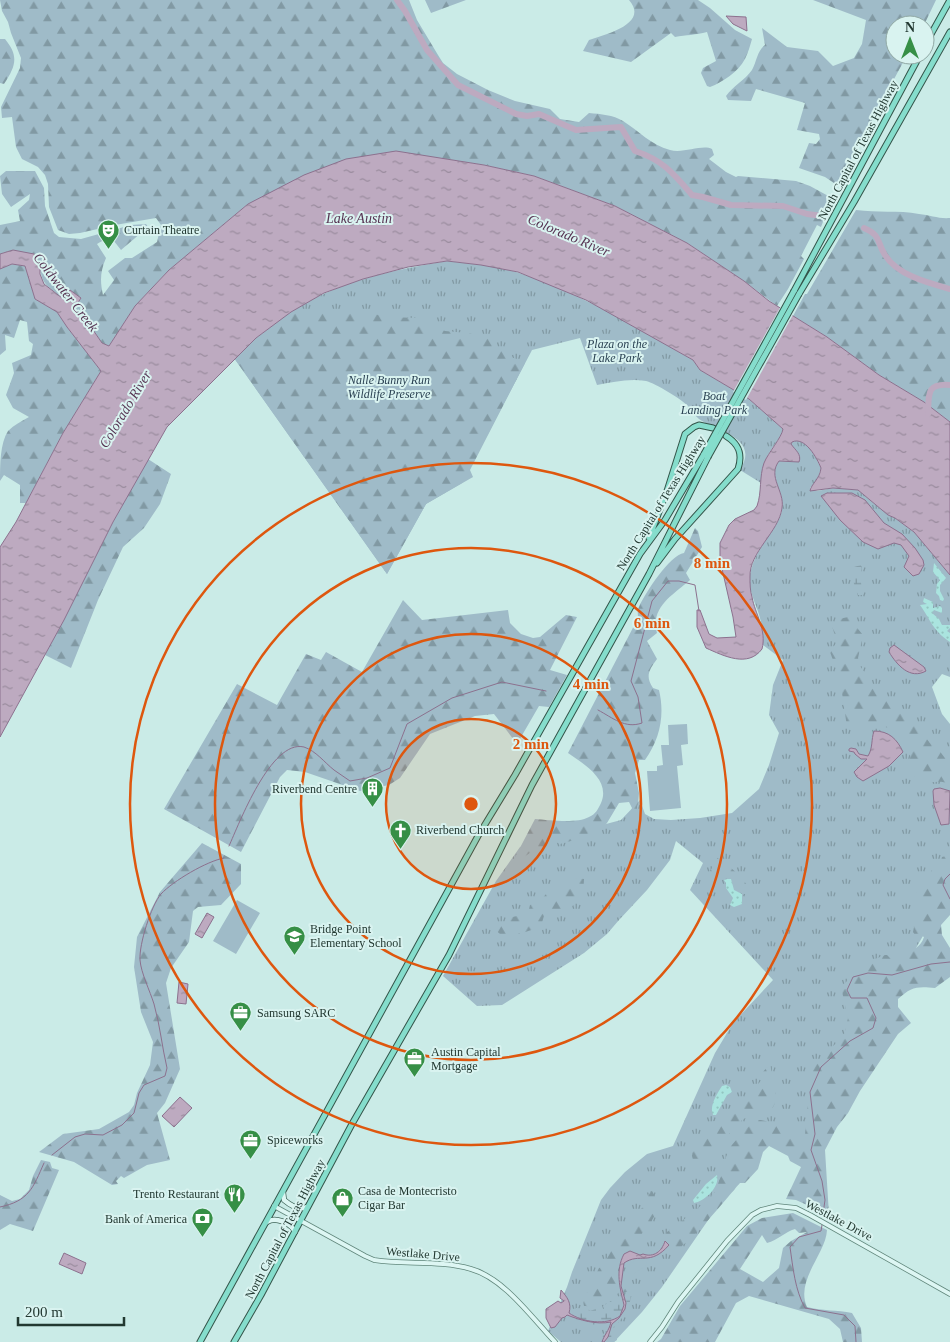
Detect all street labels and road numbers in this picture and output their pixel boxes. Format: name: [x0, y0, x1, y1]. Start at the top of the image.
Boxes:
street label: North Capital of Texas Highway: [815, 78, 901, 222]
street label: North Capital of Texas Highway: [614, 433, 708, 573]
street label: North Capital of Texas Highway: [242, 1157, 328, 1301]
street label: Westlake Drive: [803, 1196, 875, 1244]
street label: Westlake Drive: [386, 1244, 460, 1264]

